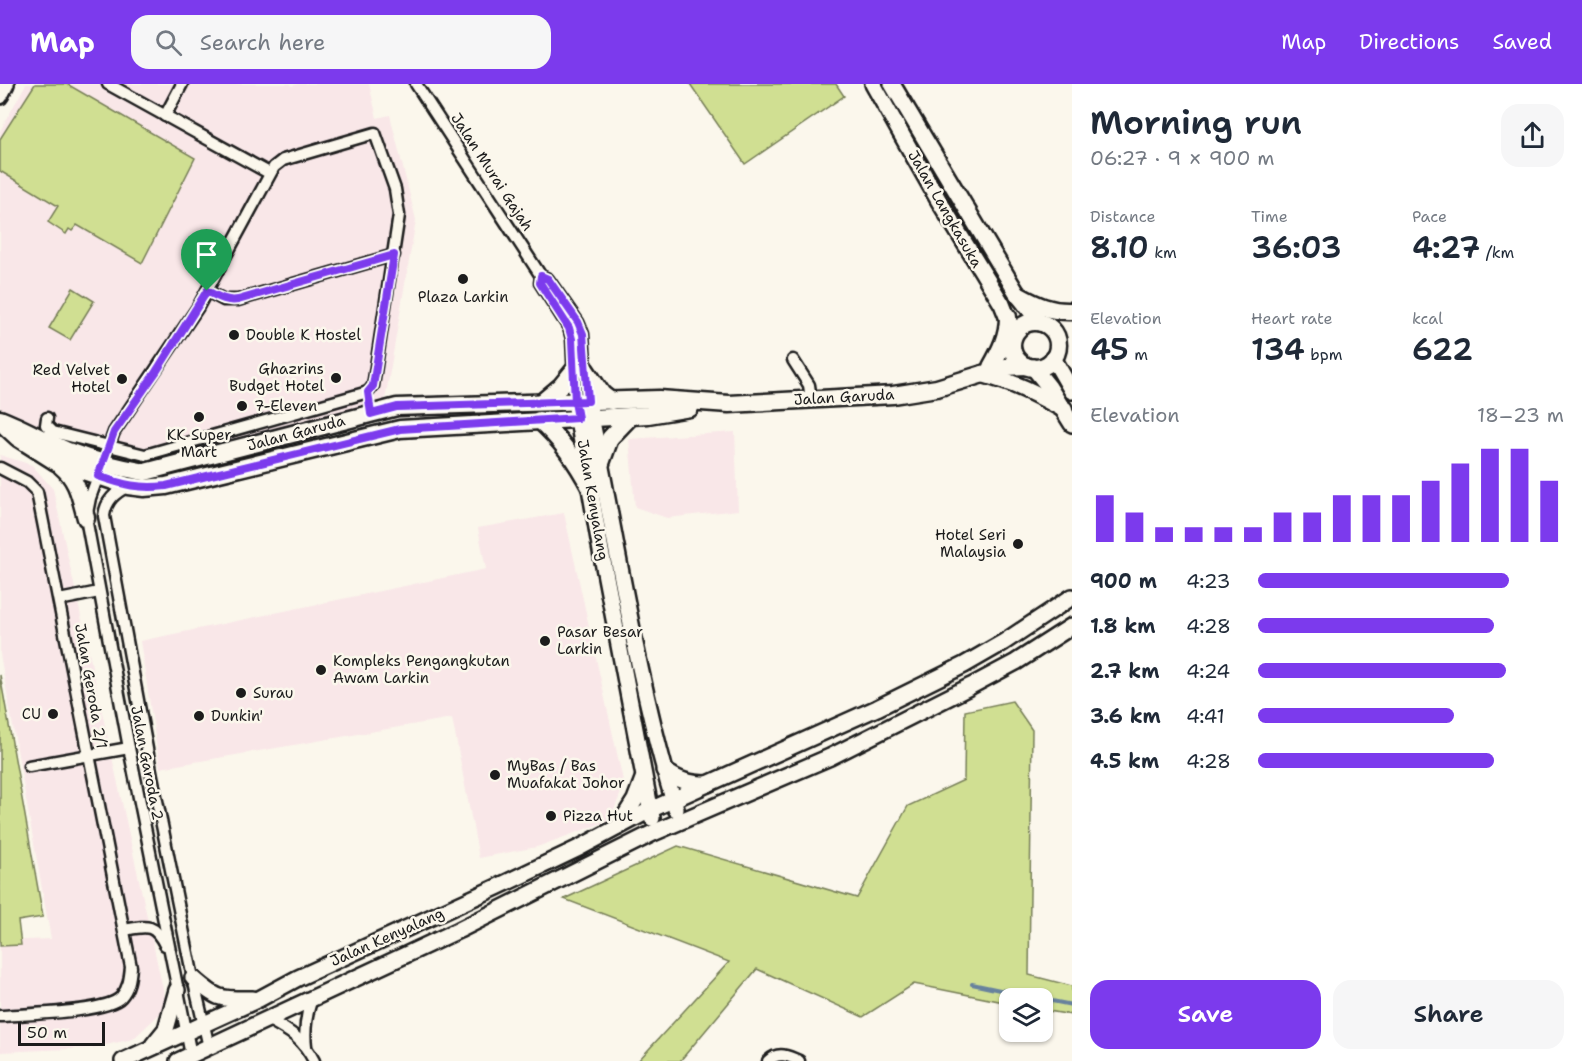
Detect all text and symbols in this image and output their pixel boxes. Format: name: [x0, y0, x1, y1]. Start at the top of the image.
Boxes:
search box: [131, 15, 551, 69]
text: Map: [30, 23, 95, 61]
icon: search: [152, 26, 185, 59]
text: Search here: [200, 28, 325, 57]
text: Map: [1281, 28, 1326, 56]
text: Directions: [1359, 28, 1459, 56]
text: Saved: [1492, 28, 1552, 56]
text: Morning run: [1090, 100, 1302, 145]
button: share: [1501, 104, 1564, 167]
street label: Jalan Murai Gajah: [446, 109, 538, 235]
text: 06:27 · 9 × 900 m: [1090, 145, 1274, 171]
street label: Jalan Langkasuka: [903, 147, 987, 272]
text: Distance: [1090, 206, 1156, 227]
text: Time: [1251, 206, 1288, 227]
text: Pace: [1412, 206, 1447, 227]
text: 8.10: [1090, 227, 1149, 268]
text: 36:03: [1251, 227, 1342, 268]
text: 4:27: [1412, 227, 1480, 268]
pin: [181, 229, 232, 291]
icon: arrive: [190, 238, 223, 271]
text: km: [1149, 242, 1177, 263]
text: /km: [1480, 242, 1514, 263]
marker: Plaza Larkin: [456, 272, 470, 286]
place label: Plaza Larkin: [418, 287, 508, 307]
text: Elevation: [1090, 308, 1162, 329]
text: Heart rate: [1251, 308, 1333, 329]
text: kcal: [1412, 308, 1443, 329]
place label: Double K Hostel: [246, 325, 361, 345]
marker: Double K Hostel: [227, 328, 241, 342]
text: 45: [1090, 329, 1129, 370]
text: 134: [1251, 329, 1305, 370]
text: 622: [1412, 329, 1473, 370]
text: m: [1129, 344, 1148, 365]
text: bpm: [1305, 344, 1342, 365]
place label: Ghazrins Budget Hotel: [229, 359, 324, 396]
place label: Red Velvet Hotel: [33, 360, 110, 397]
marker: Ghazrins Budget Hotel: [329, 371, 343, 385]
marker: Red Velvet Hotel: [115, 372, 129, 386]
street label: Jalan Garuda: [793, 384, 896, 410]
place label: 7-Eleven: [254, 396, 317, 416]
marker: 7-Eleven: [235, 399, 249, 413]
text: Elevation: [1090, 402, 1180, 428]
text: 18–23 m: [1477, 402, 1564, 428]
marker: KK Super Mart: [192, 410, 206, 424]
street label: Jalan Garuda: [245, 410, 348, 456]
place label: KK Super Mart: [167, 425, 231, 462]
street label: Jalan Kenyalang: [573, 438, 613, 562]
place label: Hotel Seri Malaysia: [935, 525, 1007, 562]
marker: Hotel Seri Malaysia: [1011, 537, 1025, 551]
text: 900 m: [1090, 568, 1157, 594]
text: 4:23: [1186, 568, 1231, 594]
text: 1.8 km: [1090, 613, 1156, 639]
text: 4:28: [1186, 613, 1231, 639]
street label: Jalan Geroda 2/1: [70, 622, 112, 750]
place label: Pasar Besar Larkin: [557, 622, 643, 659]
marker: Pasar Besar Larkin: [538, 634, 552, 648]
place label: Kompleks Pengangkutan Awam Larkin: [333, 651, 510, 688]
text: 2.7 km: [1090, 658, 1159, 684]
text: 4:24: [1186, 658, 1230, 684]
marker: Kompleks Pengangkutan Awam Larkin: [314, 663, 328, 677]
place label: Surau: [253, 683, 293, 703]
marker: Surau: [234, 686, 248, 700]
text: 3.6 km: [1090, 703, 1161, 729]
text: 4:41: [1186, 703, 1225, 729]
place label: CU: [22, 704, 41, 724]
street label: Jalan Garoda 2: [126, 704, 168, 822]
place label: Dunkin': [211, 706, 263, 726]
marker: CU: [46, 707, 60, 721]
marker: Dunkin': [192, 709, 206, 723]
text: 4.5 km: [1090, 748, 1159, 774]
text: 4:28: [1186, 748, 1231, 774]
place label: MyBas / Bas Muafakat Johor: [507, 756, 625, 793]
marker: MyBas / Bas Muafakat Johor: [488, 768, 502, 782]
place label: Pizza Hut: [563, 806, 633, 826]
marker: Pizza Hut: [544, 809, 558, 823]
street label: Jalan Kenyalang: [327, 903, 447, 971]
button: Save: [1090, 980, 1321, 1049]
button: Share: [1333, 980, 1564, 1049]
map controls: [999, 988, 1053, 1042]
button: layers: [999, 988, 1053, 1042]
scale bar: [18, 1019, 105, 1046]
text: 50 m: [27, 1022, 67, 1043]

